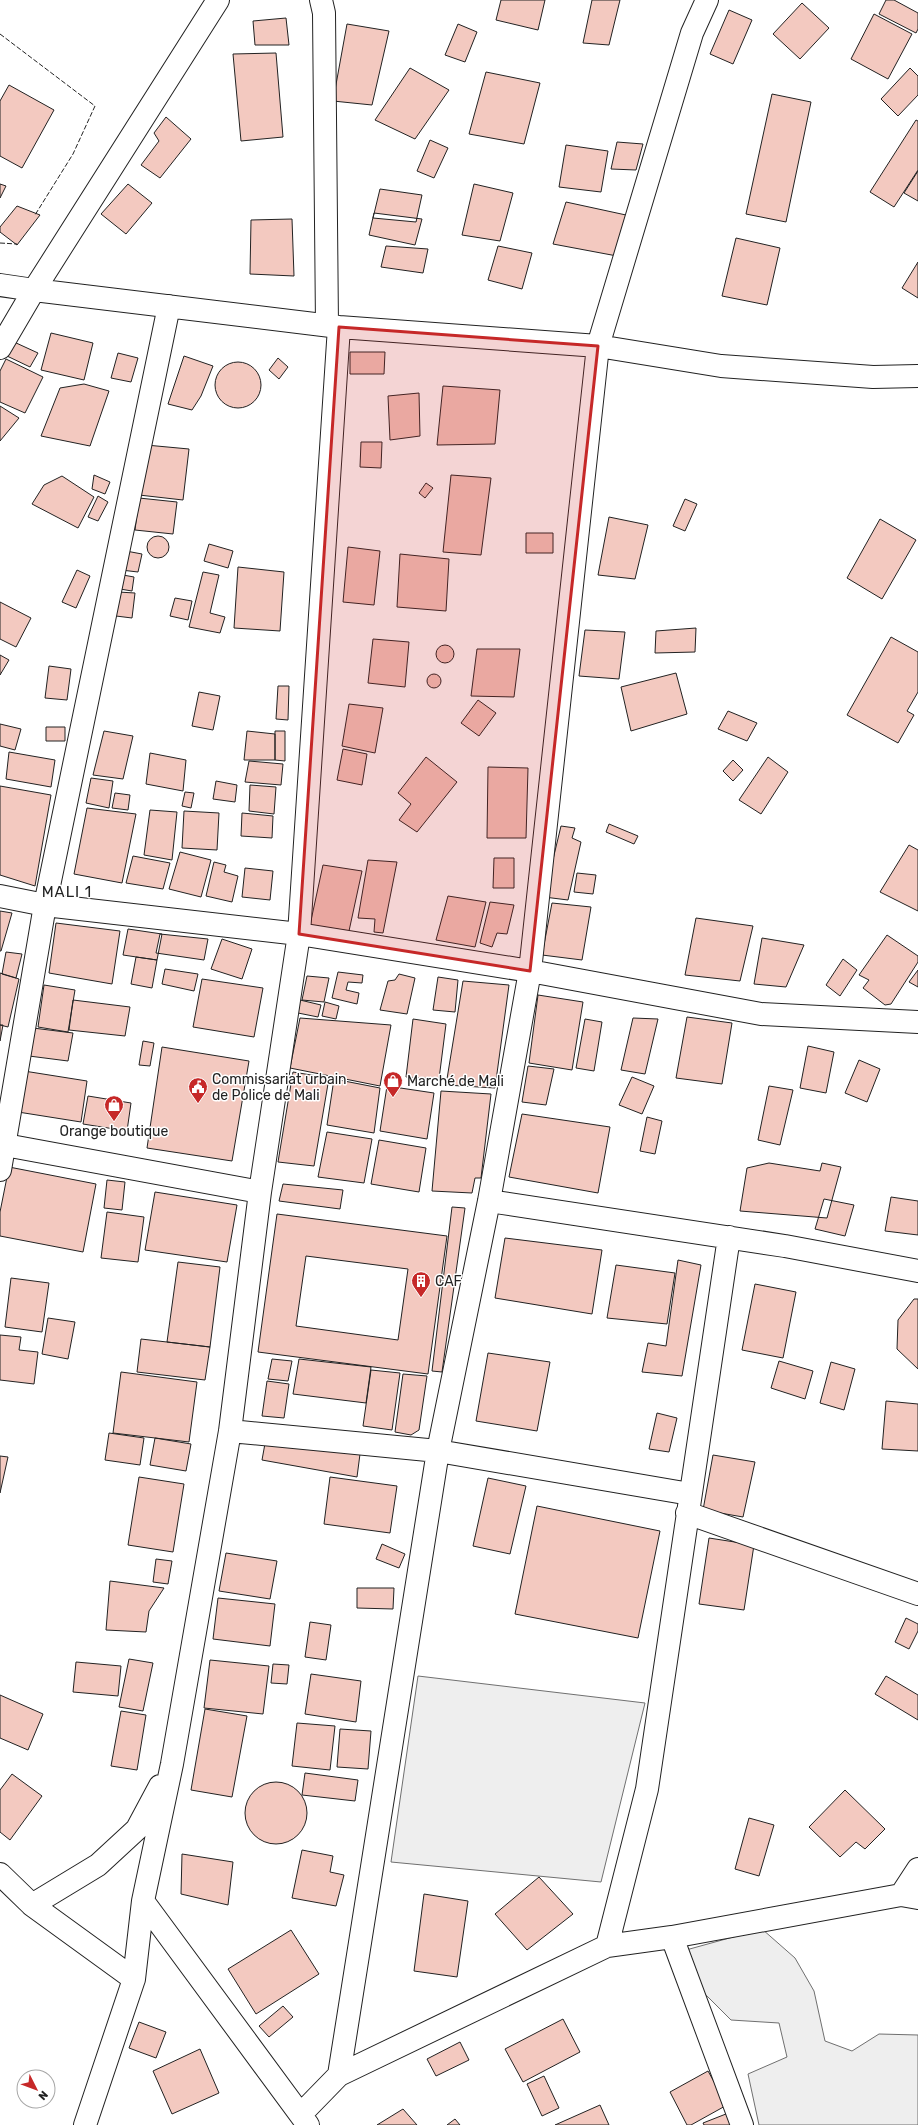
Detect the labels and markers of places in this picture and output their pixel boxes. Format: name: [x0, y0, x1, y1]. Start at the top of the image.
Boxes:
shop icon: Marché de Mali: [382, 1070, 404, 1098]
place label: Commissariat urbain de Police de Mali: [212, 1071, 347, 1104]
place label: Marché de Mali: [407, 1073, 504, 1090]
public building icon: Commissariat urbain de Police de Mali: [187, 1076, 209, 1104]
shop icon: Orange boutique: [103, 1094, 125, 1122]
place label: Orange boutique: [60, 1123, 169, 1140]
building icon: CAF: [410, 1270, 432, 1298]
place label: CAF: [435, 1273, 462, 1290]

